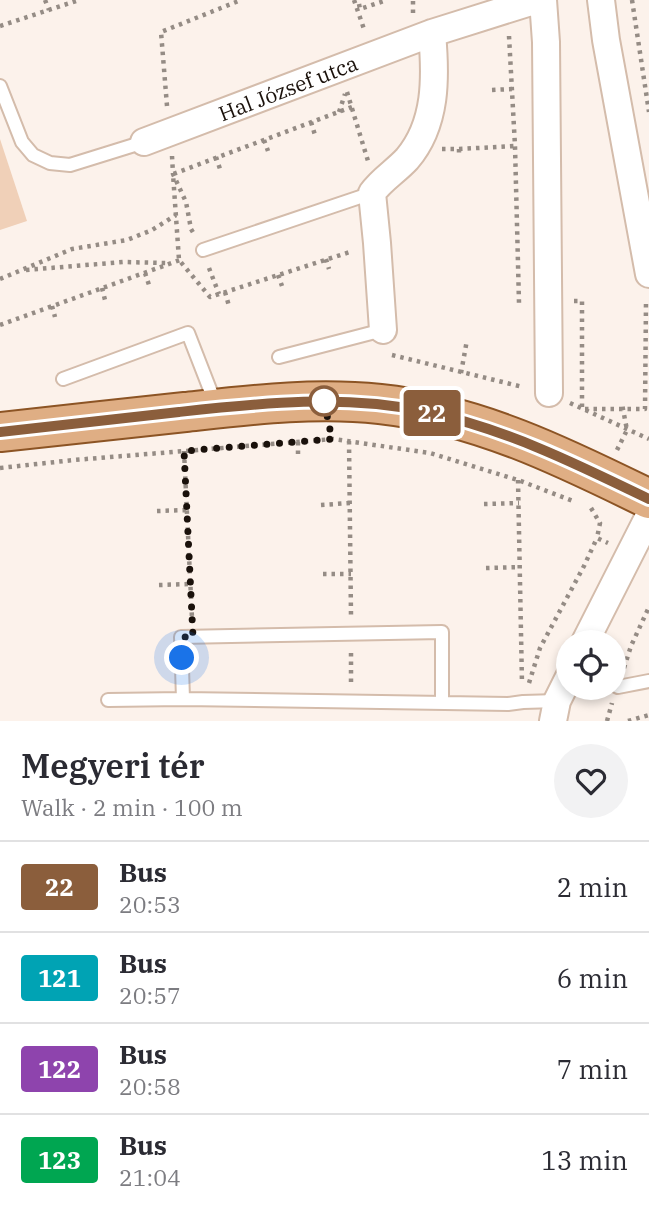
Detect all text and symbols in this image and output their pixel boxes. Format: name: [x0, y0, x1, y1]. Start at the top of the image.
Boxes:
street label: Hal József utca: [214, 49, 362, 127]
unlabelled marker: [309, 386, 339, 416]
line badge: 22: [400, 390, 464, 436]
text: 22: [418, 397, 446, 429]
map controls: [556, 630, 626, 700]
button: locate: [556, 630, 626, 700]
your location: [164, 640, 199, 675]
text: Megyeri tér: [21, 744, 204, 787]
button: heart: [554, 744, 628, 818]
text: Walk · 2 min · 100 m: [21, 792, 243, 822]
text: Bus: [119, 855, 167, 889]
text: 2 min: [557, 870, 628, 904]
text: 22: [45, 871, 74, 903]
text: 20:53: [119, 889, 181, 919]
text: Bus: [119, 946, 167, 980]
text: 6 min: [557, 961, 628, 995]
text: 121: [38, 962, 81, 994]
text: 20:57: [119, 980, 181, 1010]
text: Bus: [119, 1037, 167, 1071]
text: 7 min: [557, 1052, 628, 1086]
text: 122: [38, 1053, 81, 1085]
text: 20:58: [119, 1071, 181, 1101]
text: Bus: [119, 1128, 167, 1162]
text: 13 min: [541, 1143, 628, 1177]
text: 123: [38, 1144, 81, 1176]
text: 21:04: [119, 1162, 181, 1192]

